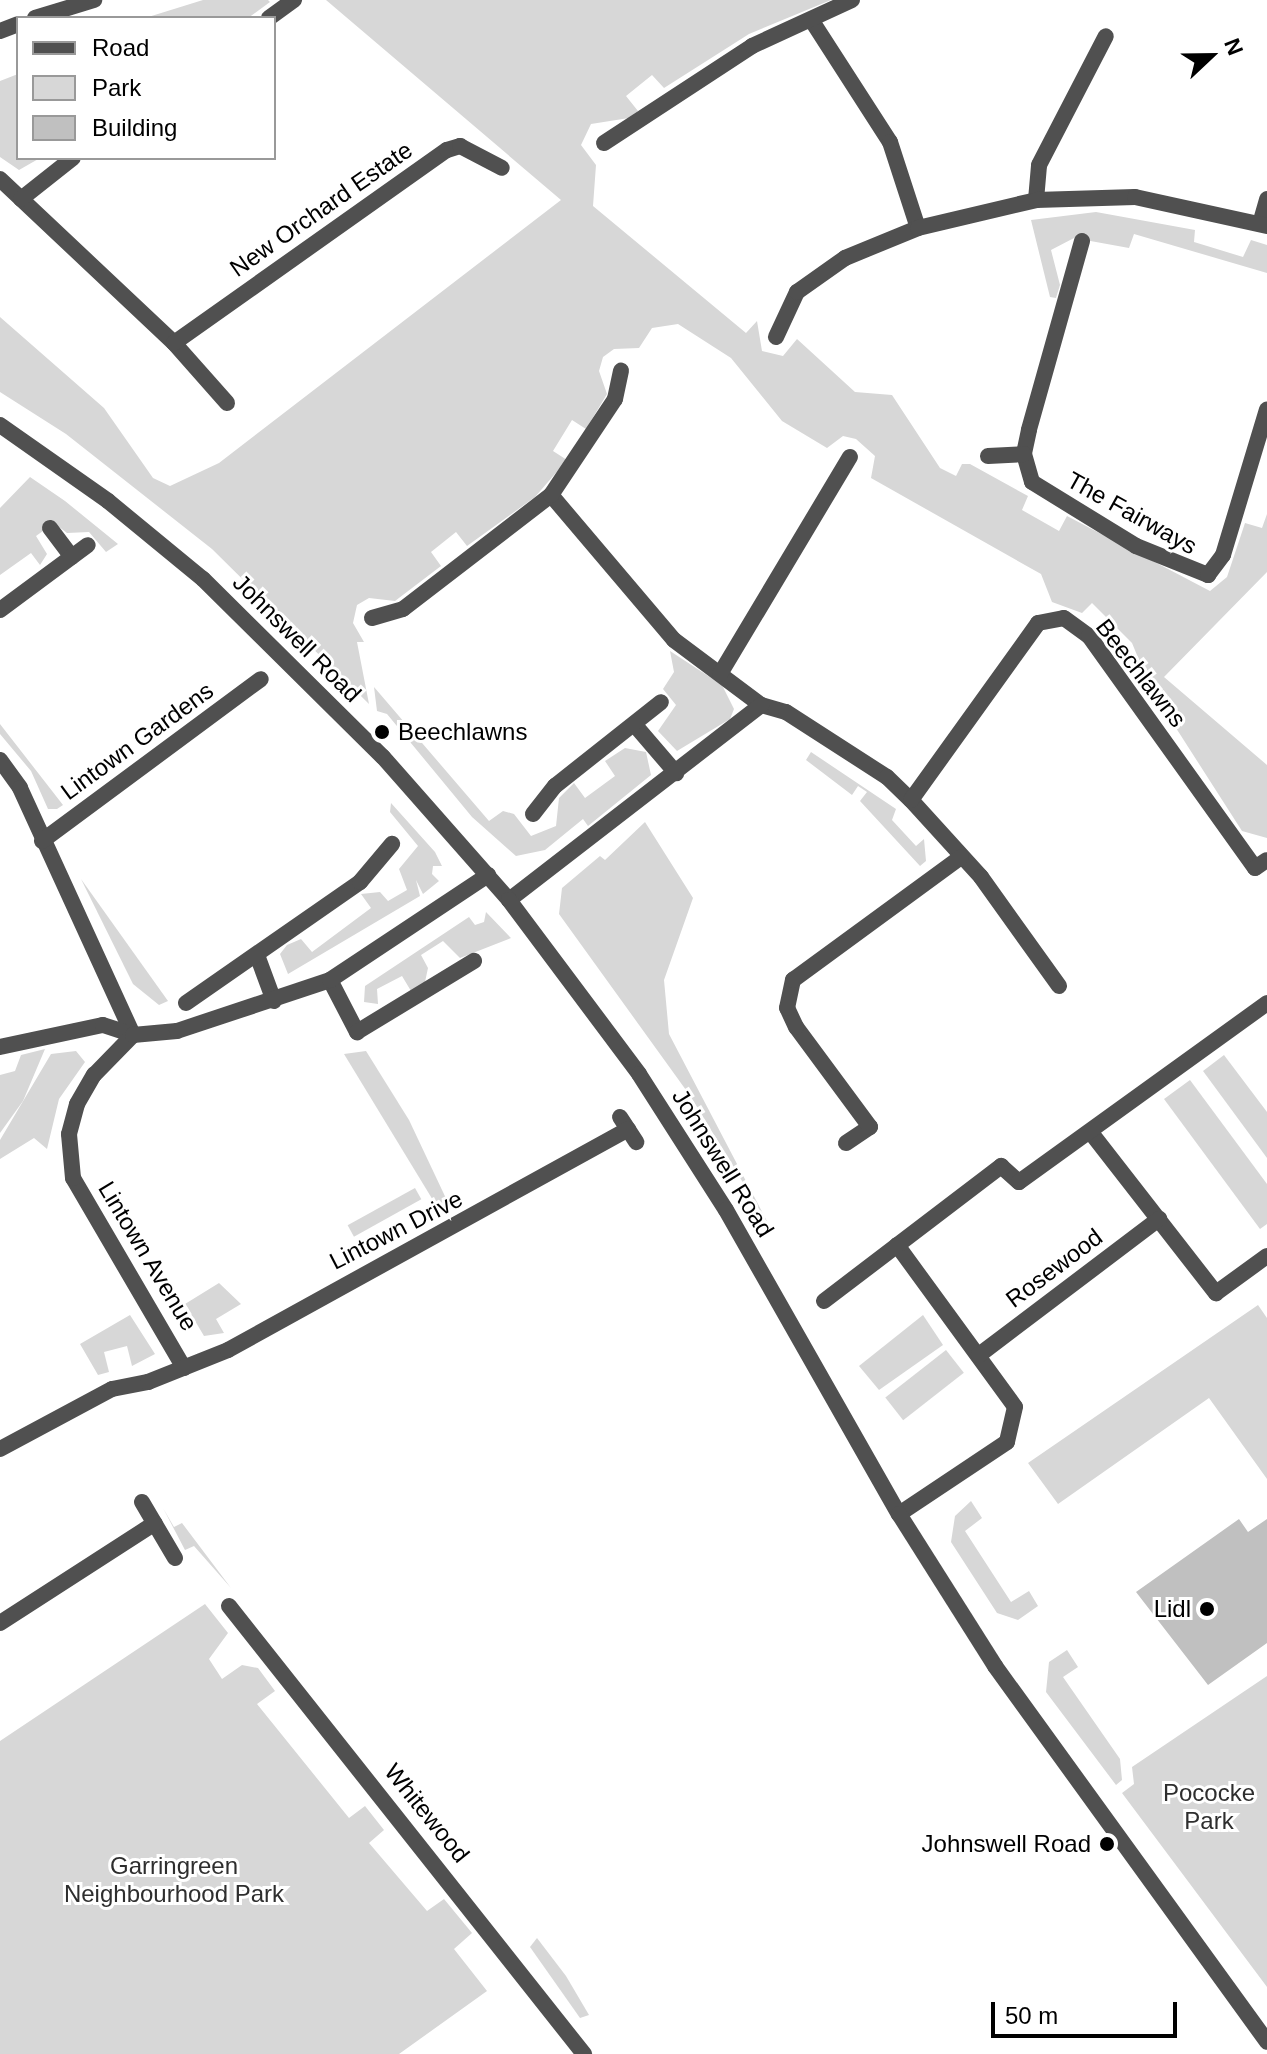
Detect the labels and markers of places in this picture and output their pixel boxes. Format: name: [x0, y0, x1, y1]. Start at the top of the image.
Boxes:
place label: Beechlawns: [398, 718, 527, 746]
marker: Beechlawns: [373, 723, 391, 741]
place label: Lidl: [1154, 1595, 1191, 1623]
marker: Lidl: [1198, 1600, 1216, 1618]
place label: Johnswell Road: [922, 1830, 1091, 1858]
marker: Johnswell Road: [1098, 1835, 1116, 1853]

